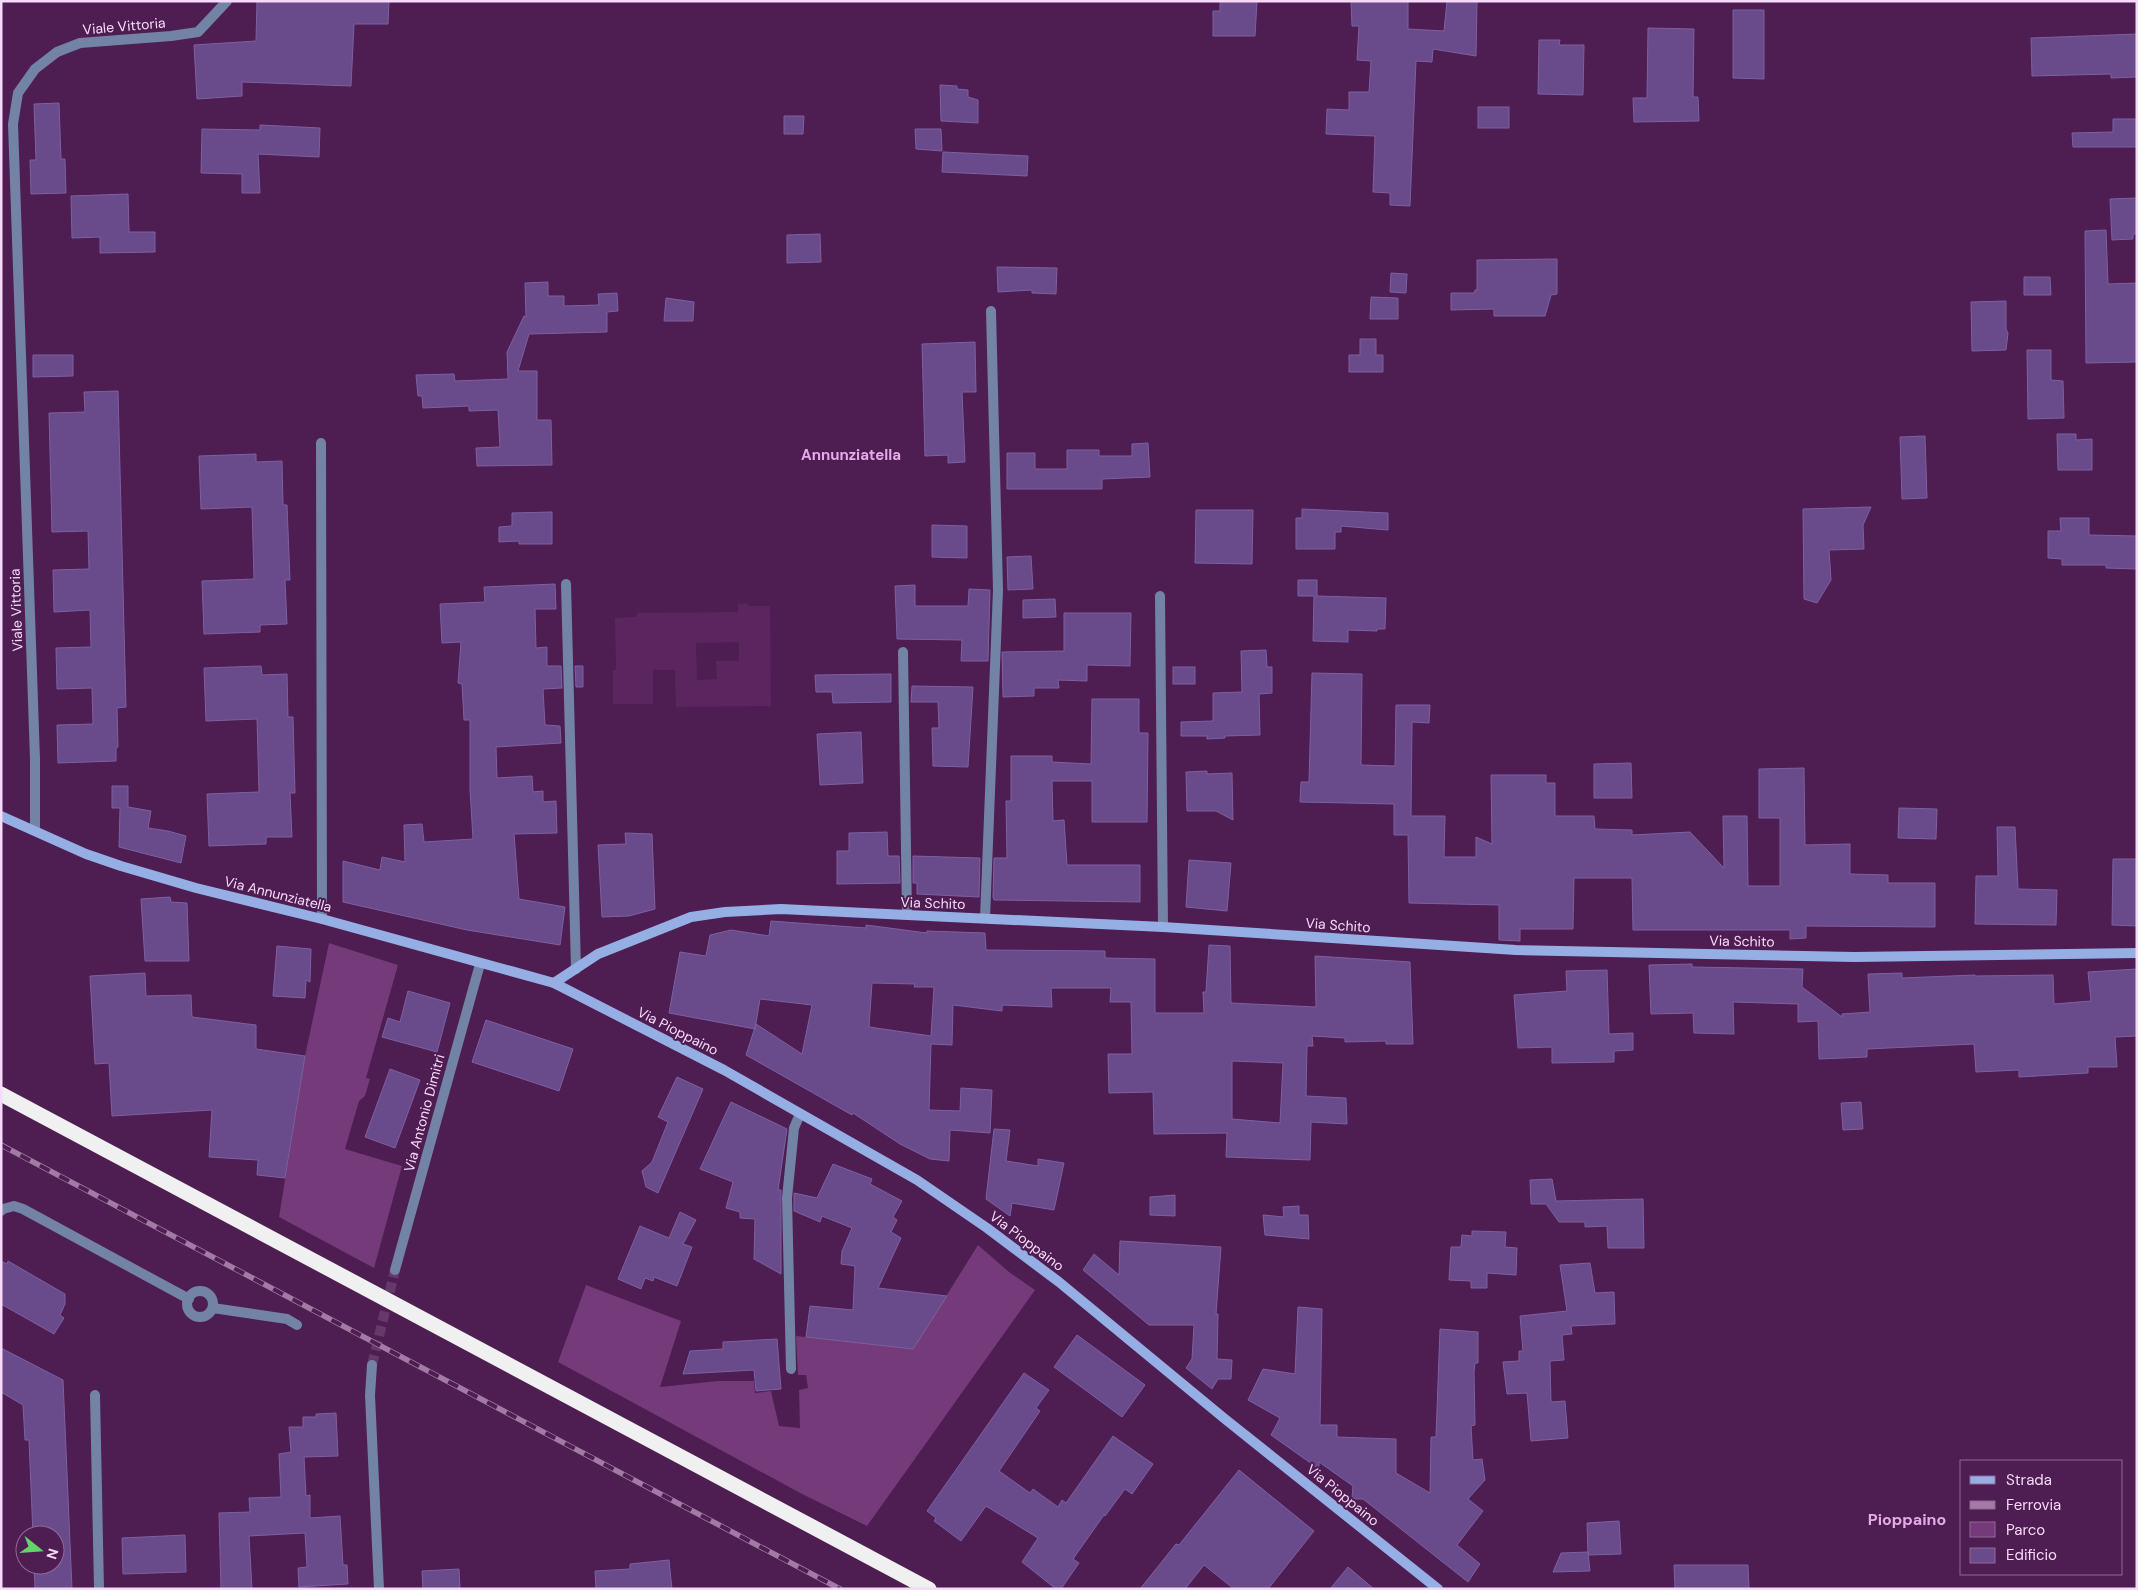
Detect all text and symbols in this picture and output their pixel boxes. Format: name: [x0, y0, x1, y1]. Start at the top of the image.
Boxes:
street label: Viale Vittoria: [82, 13, 166, 39]
district label: Annunziatella: [801, 445, 901, 465]
street label: Viale Vittoria: [6, 568, 26, 652]
street label: Via Annunziatella: [223, 872, 333, 916]
street label: Via Schito: [900, 893, 966, 913]
street label: Via Schito: [1305, 914, 1371, 936]
street label: Via Schito: [1709, 931, 1775, 951]
street label: Via Pioppaino: [634, 1003, 722, 1059]
street label: Via Antonio Dimitri: [400, 1052, 448, 1174]
street label: Via Pioppaino: [986, 1207, 1068, 1275]
street label: Via Pioppaino: [1303, 1460, 1383, 1530]
legend: [1960, 1460, 2123, 1575]
text: Strada: [2006, 1470, 2052, 1490]
text: Ferrovia: [2006, 1495, 2061, 1515]
district label: Pioppaino: [1868, 1509, 1946, 1530]
text: Parco: [2006, 1520, 2045, 1540]
north arrow: [15, 1525, 65, 1575]
text: Edificio: [2006, 1545, 2057, 1565]
text: N: [42, 1546, 63, 1561]

